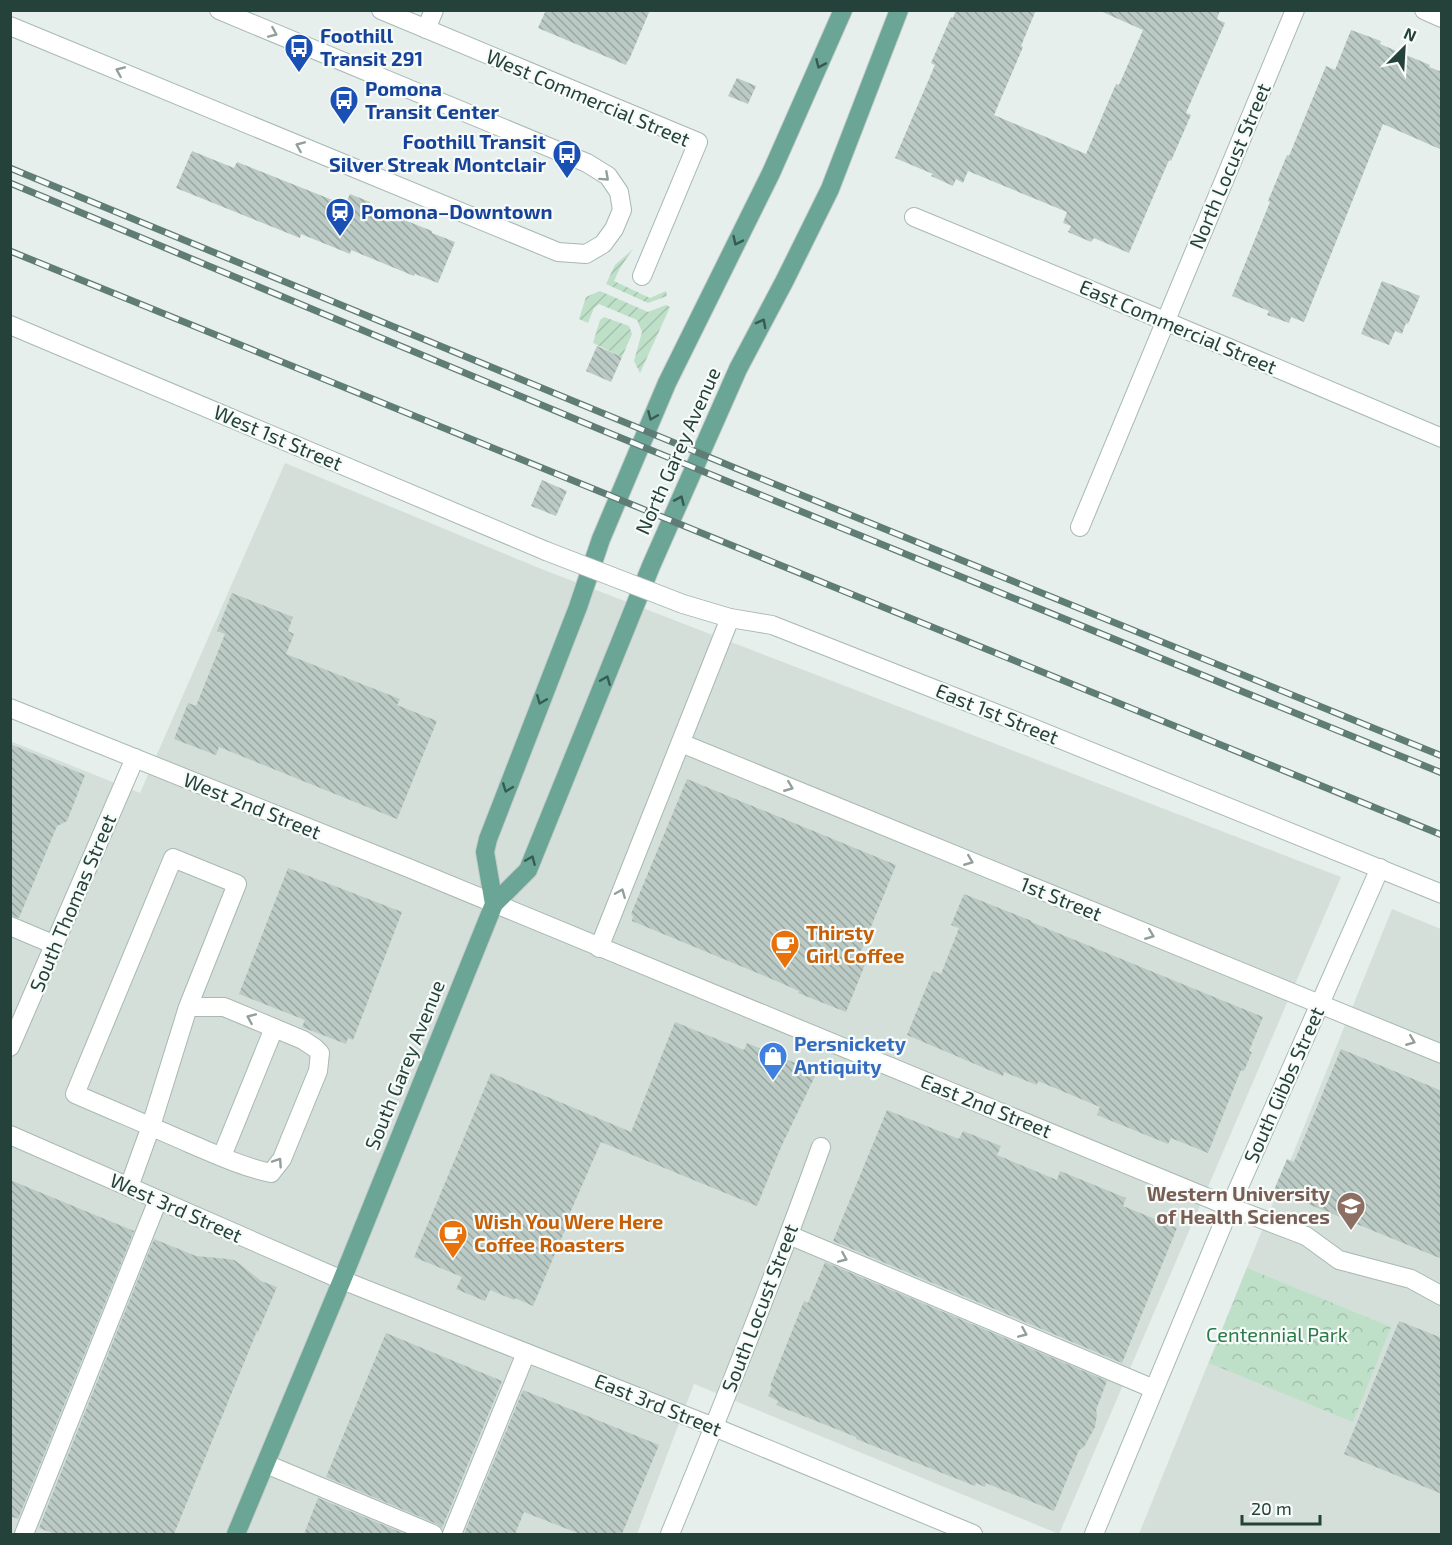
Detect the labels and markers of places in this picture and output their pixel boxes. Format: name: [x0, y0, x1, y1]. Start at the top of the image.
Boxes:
place label: Foothill Transit 291: [320, 23, 423, 70]
bus stop icon: Foothill Transit 291: [283, 32, 315, 74]
place label: Pomona Transit Center: [365, 76, 500, 123]
bus stop icon: Pomona Transit Center: [328, 84, 360, 126]
place label: Foothill Transit Silver Streak Montclair: [329, 129, 546, 176]
bus stop icon: Foothill Transit Silver Streak Montclair: [551, 138, 583, 180]
station icon: Pomona–Downtown: [324, 196, 356, 238]
place label: Pomona–Downtown: [361, 199, 552, 223]
place label: Thirsty Girl Coffee: [806, 920, 905, 967]
cafe icon: Thirsty Girl Coffee: [769, 928, 801, 970]
place label: Persnickety Antiquity: [794, 1031, 907, 1079]
shop icon: Persnickety Antiquity: [757, 1040, 789, 1082]
place label: Western University of Health Sciences: [1147, 1181, 1331, 1228]
school or university icon: Western University of Health Sciences: [1335, 1190, 1367, 1232]
place label: Wish You Were Here Coffee Roasters: [474, 1209, 663, 1256]
cafe icon: Wish You Were Here Coffee Roasters: [437, 1218, 469, 1260]

